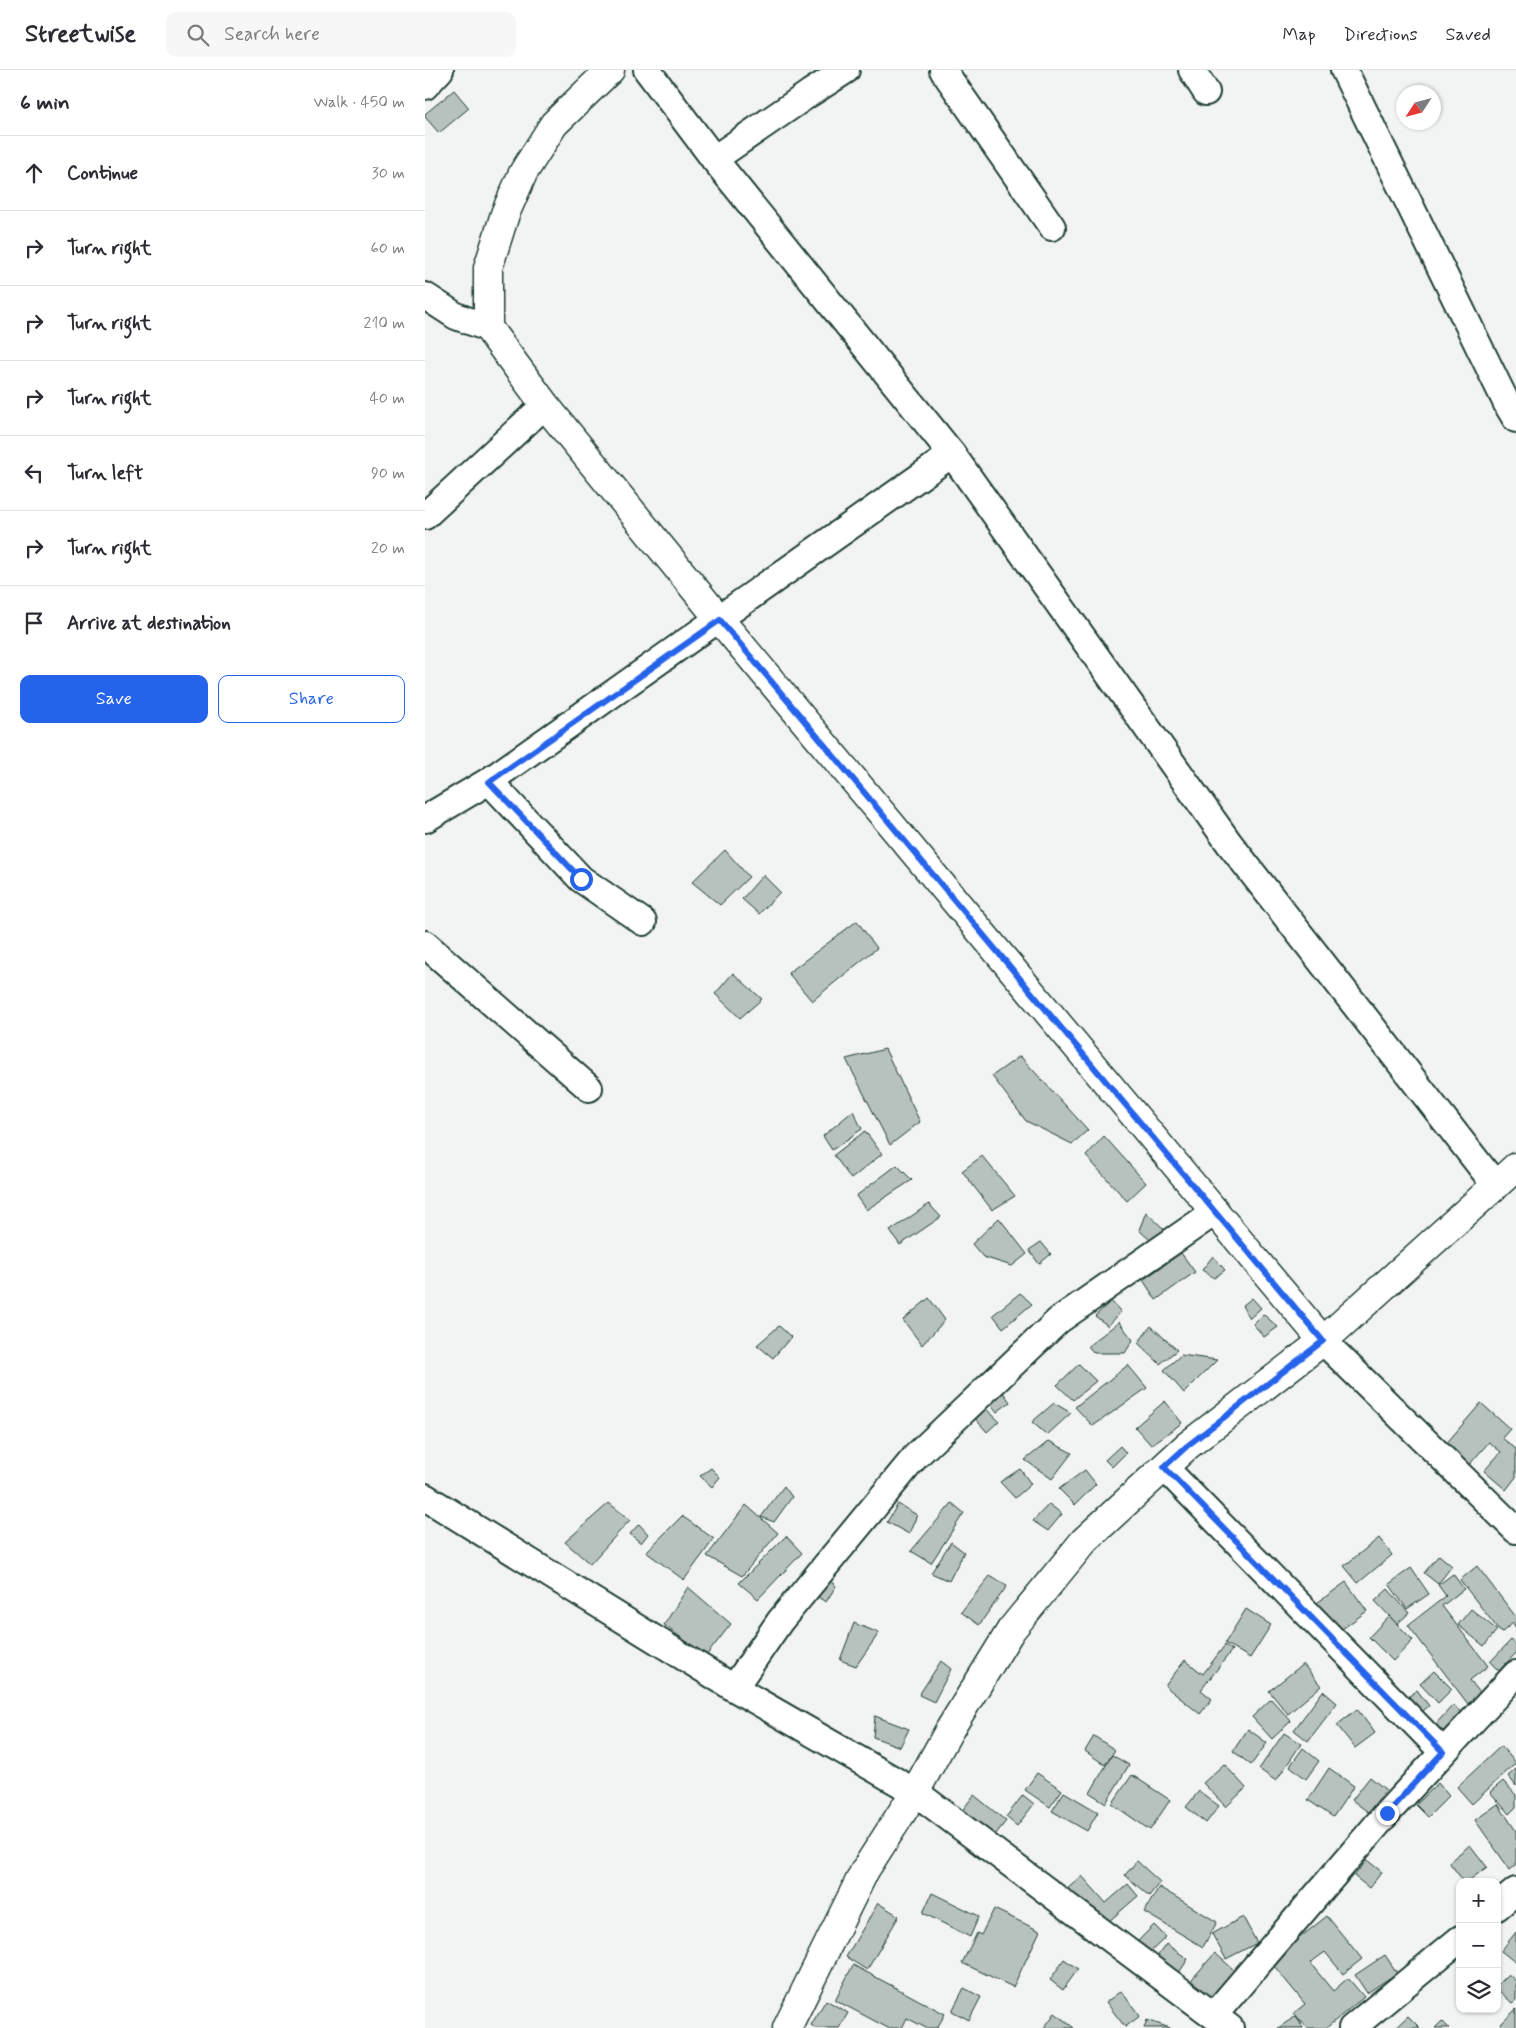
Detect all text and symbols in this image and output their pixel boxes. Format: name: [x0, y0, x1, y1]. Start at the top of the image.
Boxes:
search box: [166, 12, 516, 57]
text: Streetwise: [25, 19, 136, 50]
icon: search: [184, 21, 212, 49]
text: Search here: [224, 22, 320, 47]
text: Map: [1283, 23, 1316, 47]
text: Directions: [1344, 23, 1418, 47]
text: Saved: [1446, 23, 1491, 47]
north arrow: [1396, 85, 1441, 130]
text: 6 min: [20, 89, 70, 117]
text: Walk · 450 m: [314, 92, 405, 113]
icon: ahead: [20, 159, 48, 187]
text: Continue: [67, 161, 138, 186]
text: 30 m: [372, 163, 405, 184]
icon: right: [20, 234, 48, 262]
text: Turn right: [67, 236, 151, 261]
text: 60 m: [371, 238, 405, 259]
icon: right: [20, 309, 48, 337]
text: Turn right: [67, 311, 151, 336]
text: 210 m: [364, 313, 405, 334]
icon: right: [20, 384, 48, 412]
text: Turn right: [67, 386, 151, 411]
text: 40 m: [369, 388, 405, 409]
icon: left: [20, 459, 48, 487]
text: Turn left: [67, 461, 143, 486]
text: 90 m: [371, 463, 405, 484]
icon: right: [20, 534, 48, 562]
text: Turn right: [67, 536, 151, 561]
text: 20 m: [371, 538, 405, 559]
icon: arrive: [20, 609, 48, 637]
text: Arrive at destination: [67, 611, 231, 636]
button: Save: [20, 675, 208, 723]
button: Share: [218, 675, 405, 723]
route start: [570, 868, 593, 891]
route end: [1376, 1802, 1399, 1825]
map controls: [1456, 1878, 1501, 2013]
button: +: [1456, 1878, 1501, 1923]
button: −: [1456, 1923, 1501, 1968]
button: layers: [1456, 1968, 1501, 2013]

